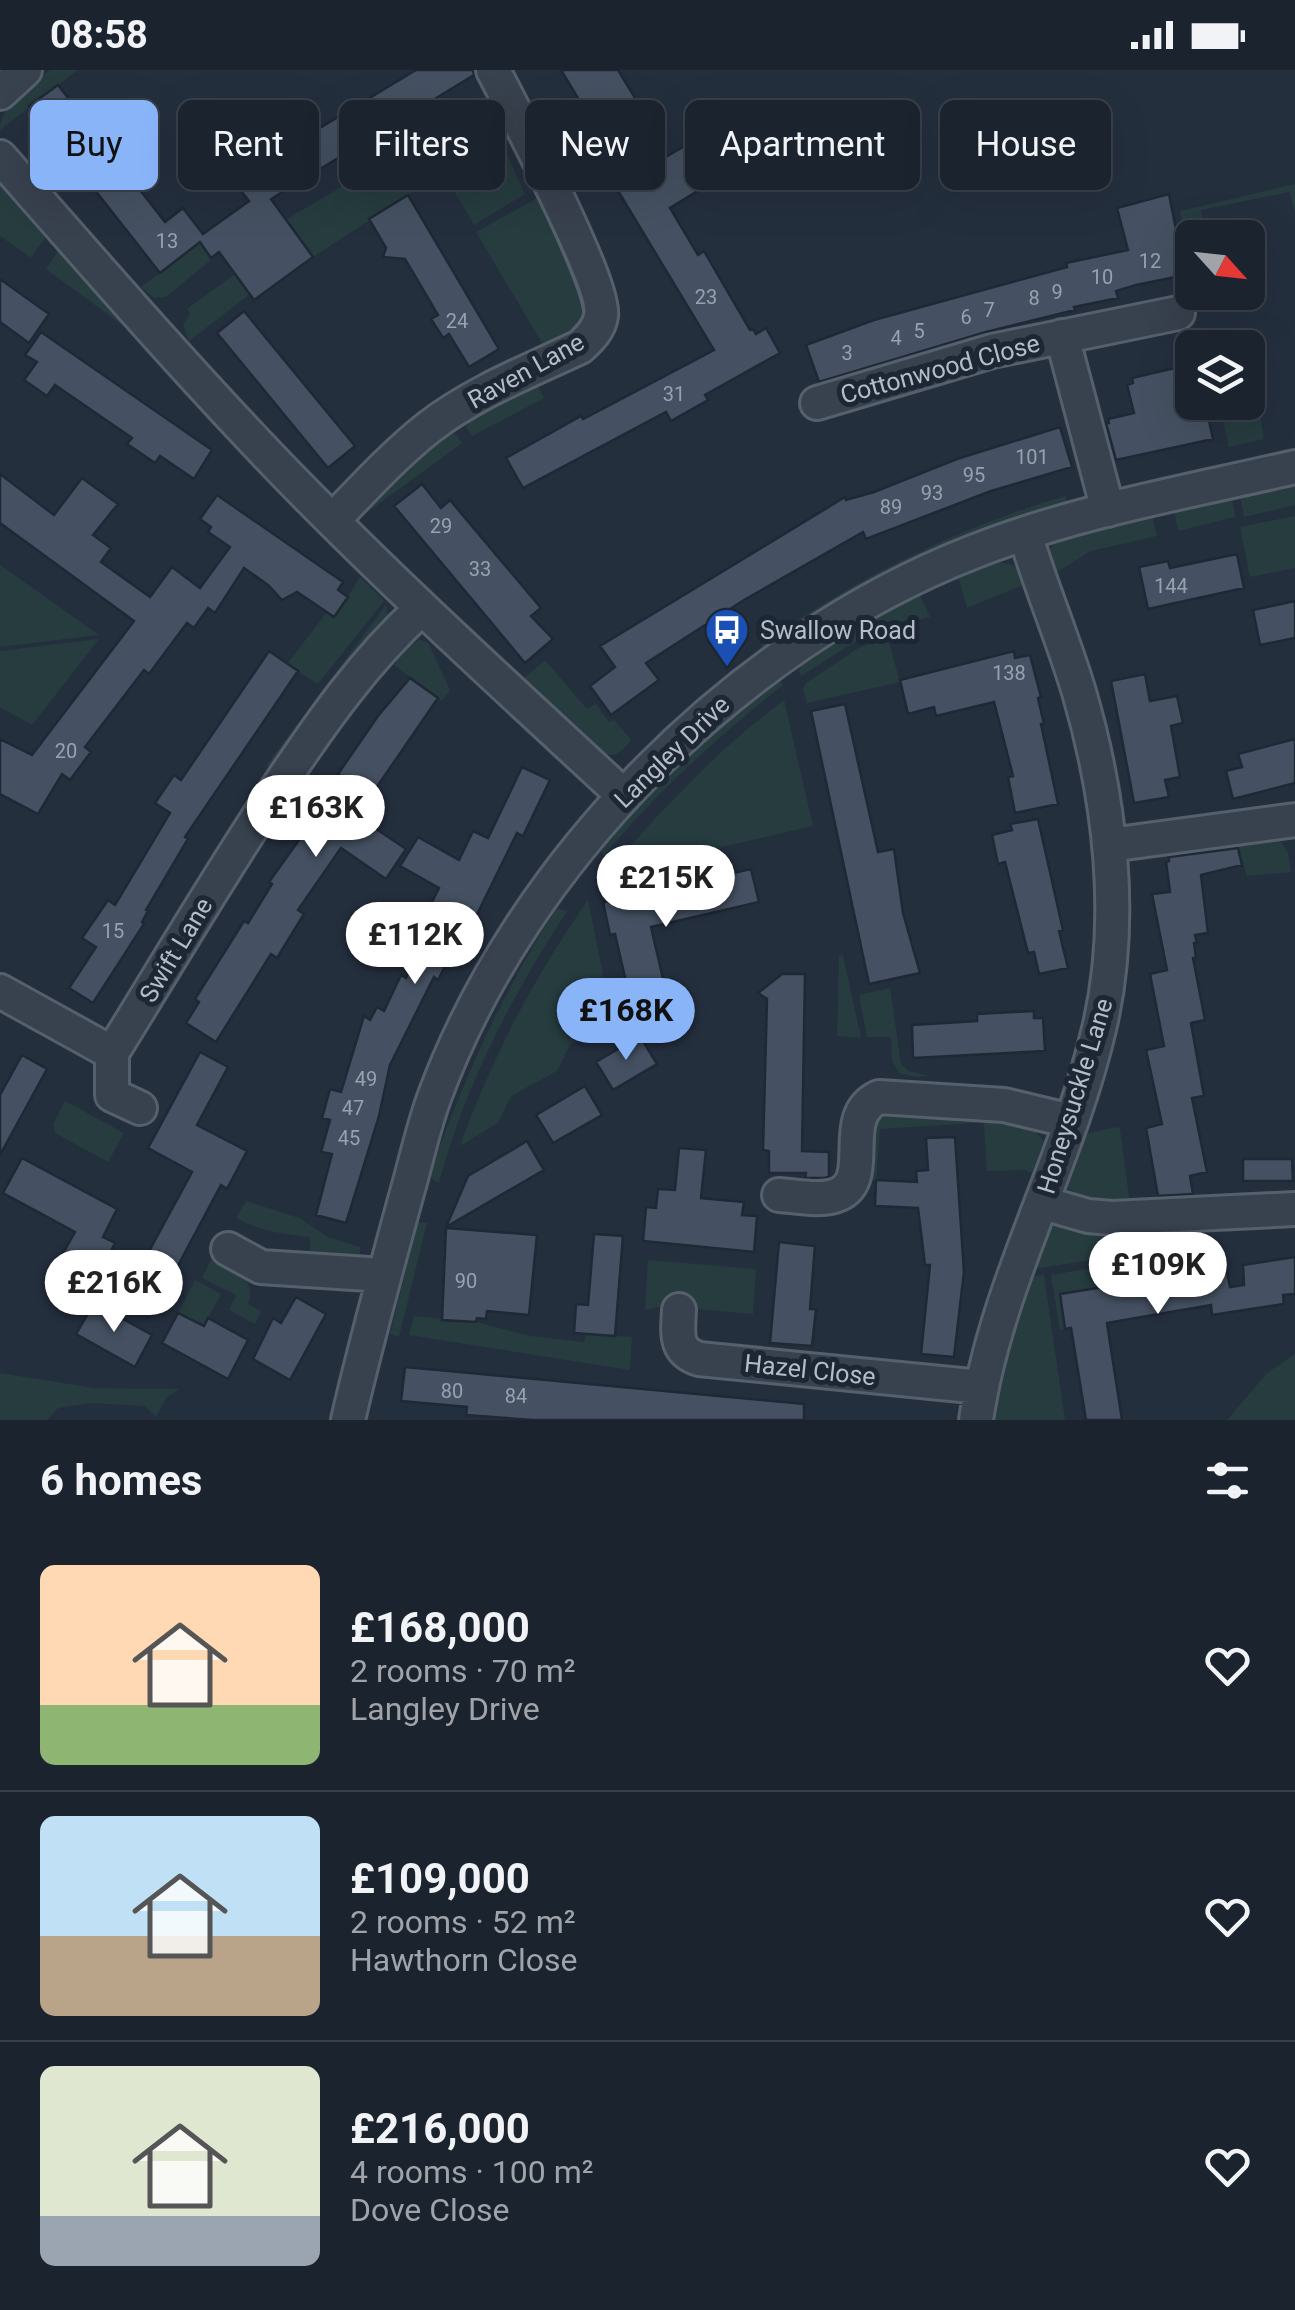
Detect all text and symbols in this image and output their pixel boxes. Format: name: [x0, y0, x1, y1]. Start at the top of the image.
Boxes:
text: 08:58: [50, 13, 148, 57]
chip: Buy: [30, 100, 158, 190]
chip: Rent: [178, 100, 319, 190]
chip: Filters: [339, 100, 505, 190]
chip: New: [525, 100, 665, 190]
chip: Apartment: [685, 100, 920, 190]
chip: House: [940, 100, 1111, 190]
north arrow: [1175, 220, 1265, 310]
map controls: [1175, 220, 1265, 420]
house number: 13: [156, 229, 178, 253]
house number: 12: [1139, 249, 1161, 273]
house number: 10: [1091, 265, 1113, 289]
house number: 9: [1051, 280, 1063, 304]
house number: 23: [695, 285, 717, 309]
house number: 8: [1028, 286, 1040, 310]
house number: 7: [983, 298, 995, 322]
house number: 6: [960, 305, 972, 329]
house number: 24: [446, 309, 468, 333]
house number: 5: [913, 319, 925, 343]
house number: 4: [890, 326, 902, 350]
street label: Raven Lane: [463, 327, 589, 415]
street label: Cottonwood Close: [837, 328, 1043, 410]
button: layers: [1175, 330, 1265, 420]
house number: 3: [841, 341, 853, 365]
house number: 31: [663, 382, 685, 406]
house number: 101: [1015, 445, 1049, 469]
house number: 95: [963, 463, 985, 487]
house number: 93: [921, 481, 943, 505]
house number: 89: [880, 495, 902, 519]
house number: 29: [430, 514, 452, 538]
house number: 33: [469, 557, 491, 581]
house number: 144: [1154, 574, 1188, 598]
bus stop icon: Swallow Road: [704, 607, 750, 668]
place label: Swallow Road: [760, 616, 916, 645]
house number: 138: [992, 661, 1026, 685]
street label: Langley Drive: [609, 690, 735, 814]
house number: 20: [55, 739, 77, 763]
pin: £163K: [246, 775, 386, 860]
text: £163K: [269, 788, 363, 826]
pin: £215K: [596, 845, 736, 930]
text: £215K: [619, 858, 713, 896]
street label: Swift Lane: [133, 892, 219, 1008]
pin: £112K: [345, 902, 485, 987]
text: £112K: [368, 915, 462, 953]
house number: 15: [102, 919, 124, 943]
pin: £168K: [556, 978, 696, 1063]
text: £168K: [579, 991, 673, 1029]
street label: Honeysuckle Lane: [1031, 995, 1119, 1197]
house number: 49: [355, 1067, 377, 1091]
house number: 47: [342, 1096, 364, 1120]
house number: 45: [338, 1126, 360, 1150]
pin: £109K: [1088, 1232, 1228, 1317]
text: £109K: [1111, 1245, 1205, 1283]
pin: £216K: [44, 1250, 184, 1335]
text: £216K: [67, 1263, 161, 1301]
house number: 90: [455, 1269, 477, 1293]
street label: Hazel Close: [743, 1349, 877, 1391]
house number: 80: [441, 1379, 463, 1403]
house number: 84: [505, 1384, 527, 1408]
icon: filters: [1200, 1453, 1255, 1508]
text: 6 homes: [40, 1456, 202, 1505]
text: £168,000: [350, 1603, 530, 1652]
icon: home: [120, 1605, 240, 1725]
icon: heart: [1200, 1638, 1255, 1693]
text: 2 rooms · 70 m²: [350, 1652, 575, 1690]
text: Langley Drive: [350, 1690, 540, 1728]
text: £109,000: [350, 1854, 530, 1903]
icon: home: [120, 1856, 240, 1976]
icon: heart: [1200, 1889, 1255, 1944]
text: 2 rooms · 52 m²: [350, 1903, 575, 1941]
text: Hawthorn Close: [350, 1941, 577, 1979]
text: £216,000: [350, 2104, 530, 2153]
icon: home: [120, 2106, 240, 2226]
icon: heart: [1200, 2139, 1255, 2194]
text: 4 rooms · 100 m²: [350, 2153, 593, 2191]
text: Dove Close: [350, 2191, 510, 2229]

